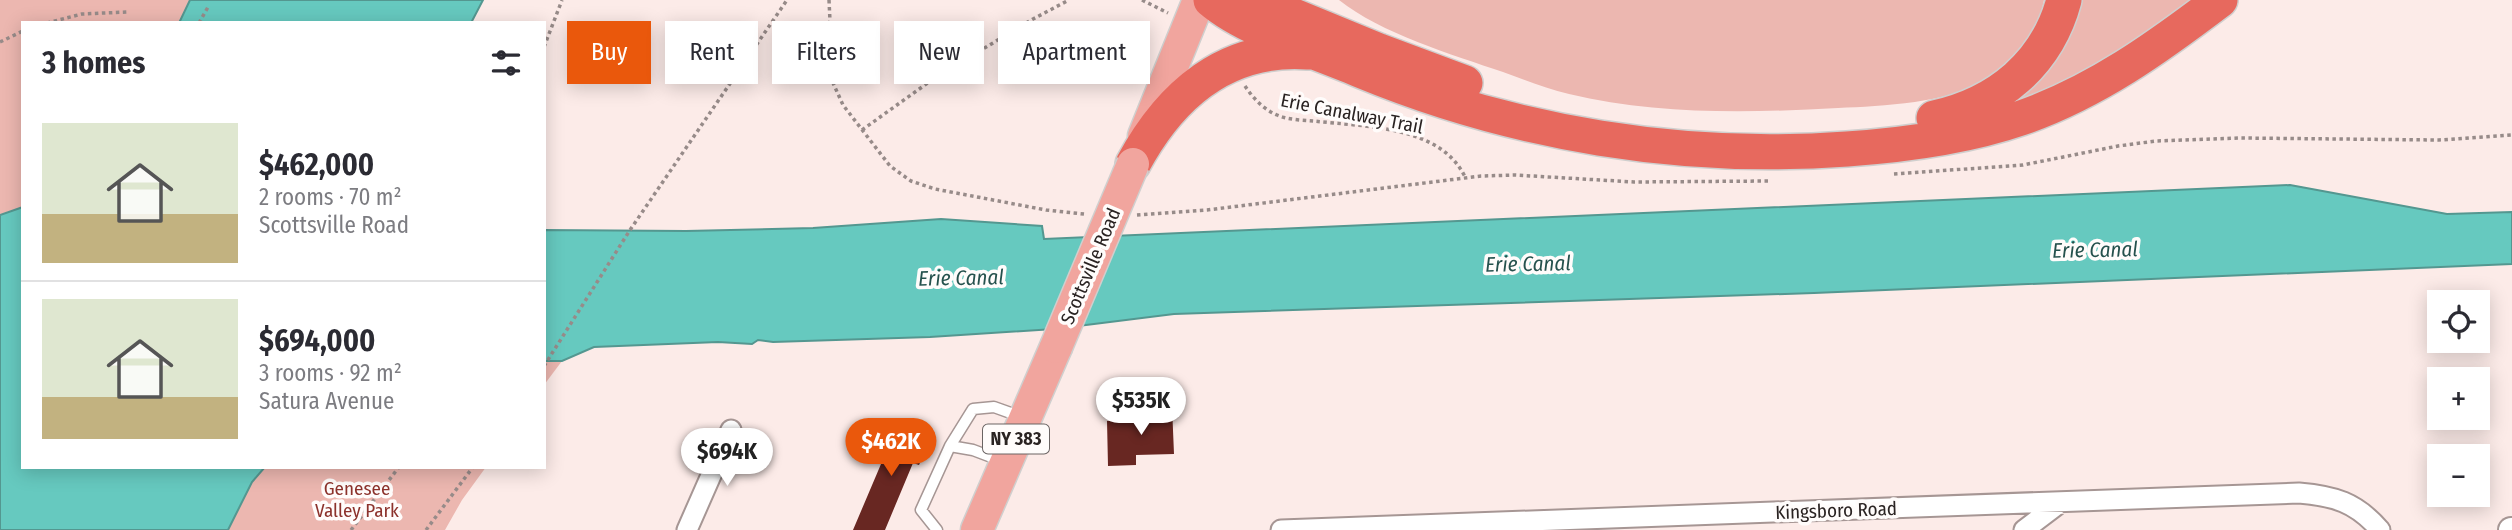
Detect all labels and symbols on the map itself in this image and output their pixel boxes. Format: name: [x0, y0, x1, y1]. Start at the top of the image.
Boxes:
street label: Erie Canalway Trail: [1279, 88, 1425, 139]
street label: Scottsville Road: [1056, 205, 1125, 328]
water label: Erie Canal: [2052, 236, 2138, 264]
water label: Erie Canal: [1485, 250, 1571, 278]
water label: Erie Canal: [918, 264, 1004, 292]
pin: $535K: [1092, 378, 1190, 437]
pin: $462K: [842, 419, 940, 478]
road number: NY 383: [983, 424, 1049, 454]
pin: $694K: [678, 428, 776, 488]
park label: Genesee Valley Park: [315, 477, 399, 522]
street label: Kingsboro Road: [1775, 497, 1897, 524]

